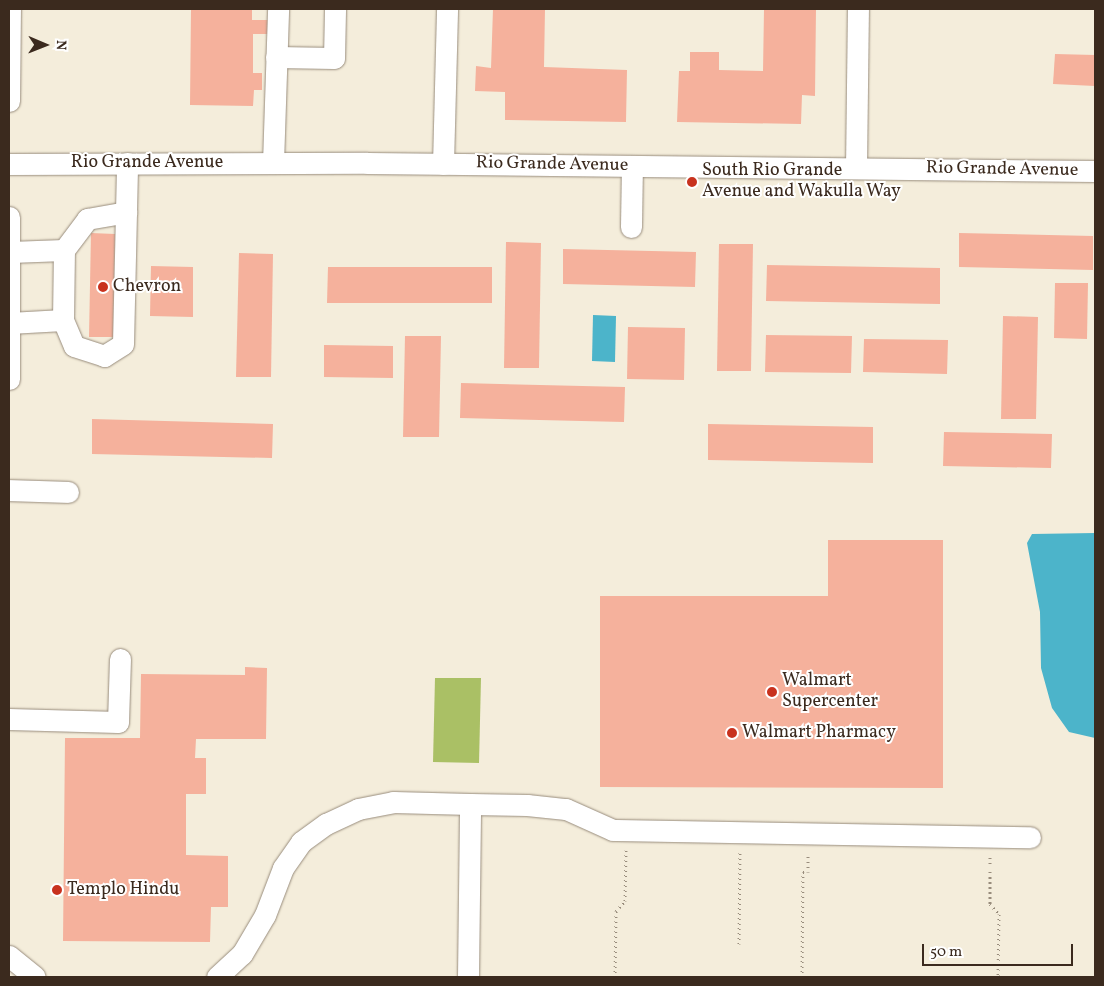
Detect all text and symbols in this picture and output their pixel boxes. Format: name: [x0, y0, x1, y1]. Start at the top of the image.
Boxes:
north arrow: [20, 20, 70, 70]
text: N: [51, 40, 70, 51]
street label: Rio Grande Avenue: [71, 152, 223, 174]
street label: Rio Grande Avenue: [476, 153, 628, 177]
street label: Rio Grande Avenue: [926, 158, 1078, 182]
place label: South Rio Grande Avenue and Wakulla Way: [702, 161, 902, 203]
marker: South Rio Grande Avenue and Wakulla Way: [686, 176, 698, 188]
place label: Chevron: [113, 276, 181, 298]
marker: Chevron: [97, 281, 109, 293]
place label: Walmart Supercenter: [782, 671, 878, 714]
marker: Walmart Supercenter: [766, 686, 778, 698]
place label: Walmart Pharmacy: [742, 722, 896, 744]
marker: Walmart Pharmacy: [726, 727, 738, 739]
place label: Templo Hindu: [67, 879, 179, 901]
marker: Templo Hindu: [51, 884, 63, 896]
scale bar: [924, 934, 1075, 966]
text: 50 m: [930, 942, 962, 963]

